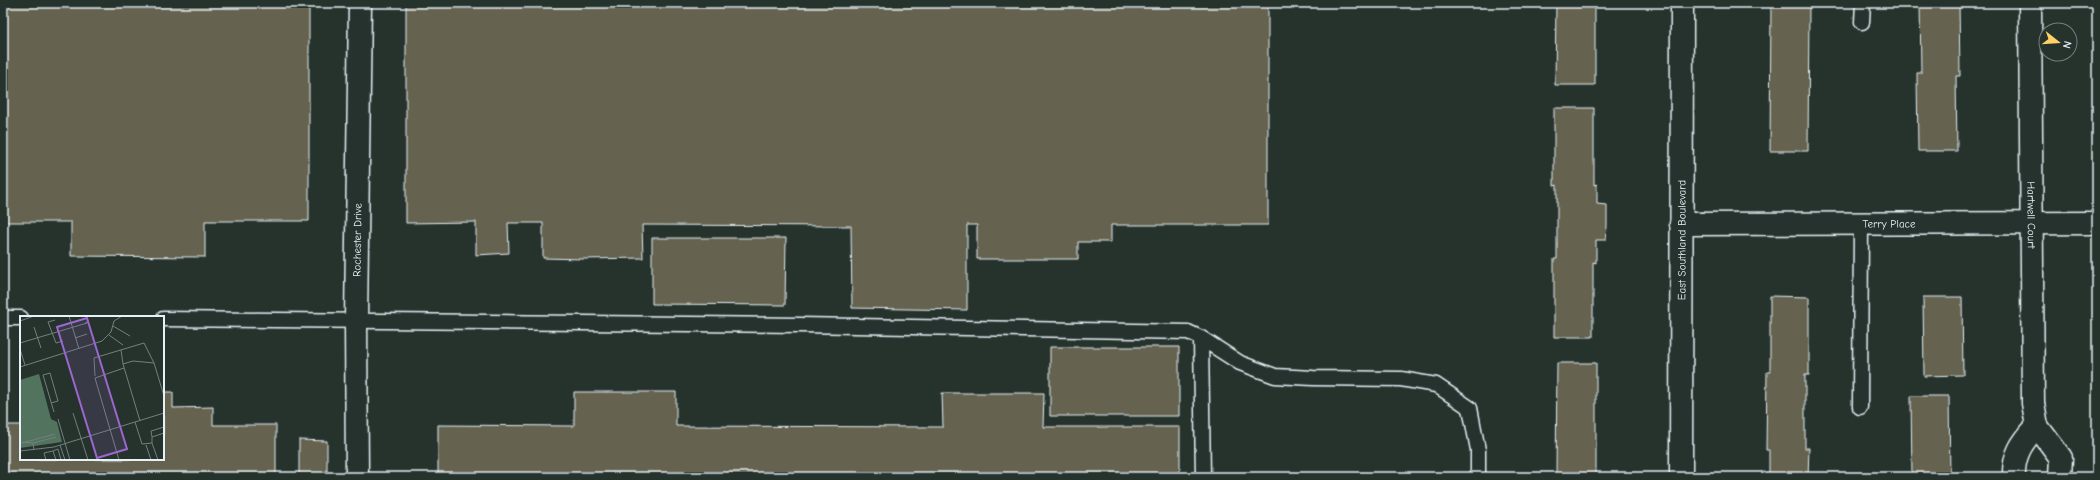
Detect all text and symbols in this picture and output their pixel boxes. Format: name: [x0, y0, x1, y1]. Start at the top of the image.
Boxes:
north arrow: [2038, 22, 2078, 62]
text: N: [2060, 39, 2074, 50]
street label: East Southland Boulevard: [1675, 180, 1688, 300]
street label: Hartwell Court: [2025, 181, 2038, 250]
street label: Rochester Drive: [350, 203, 364, 277]
street label: Terry Place: [1863, 217, 1916, 230]
inset map: [20, 316, 164, 460]

